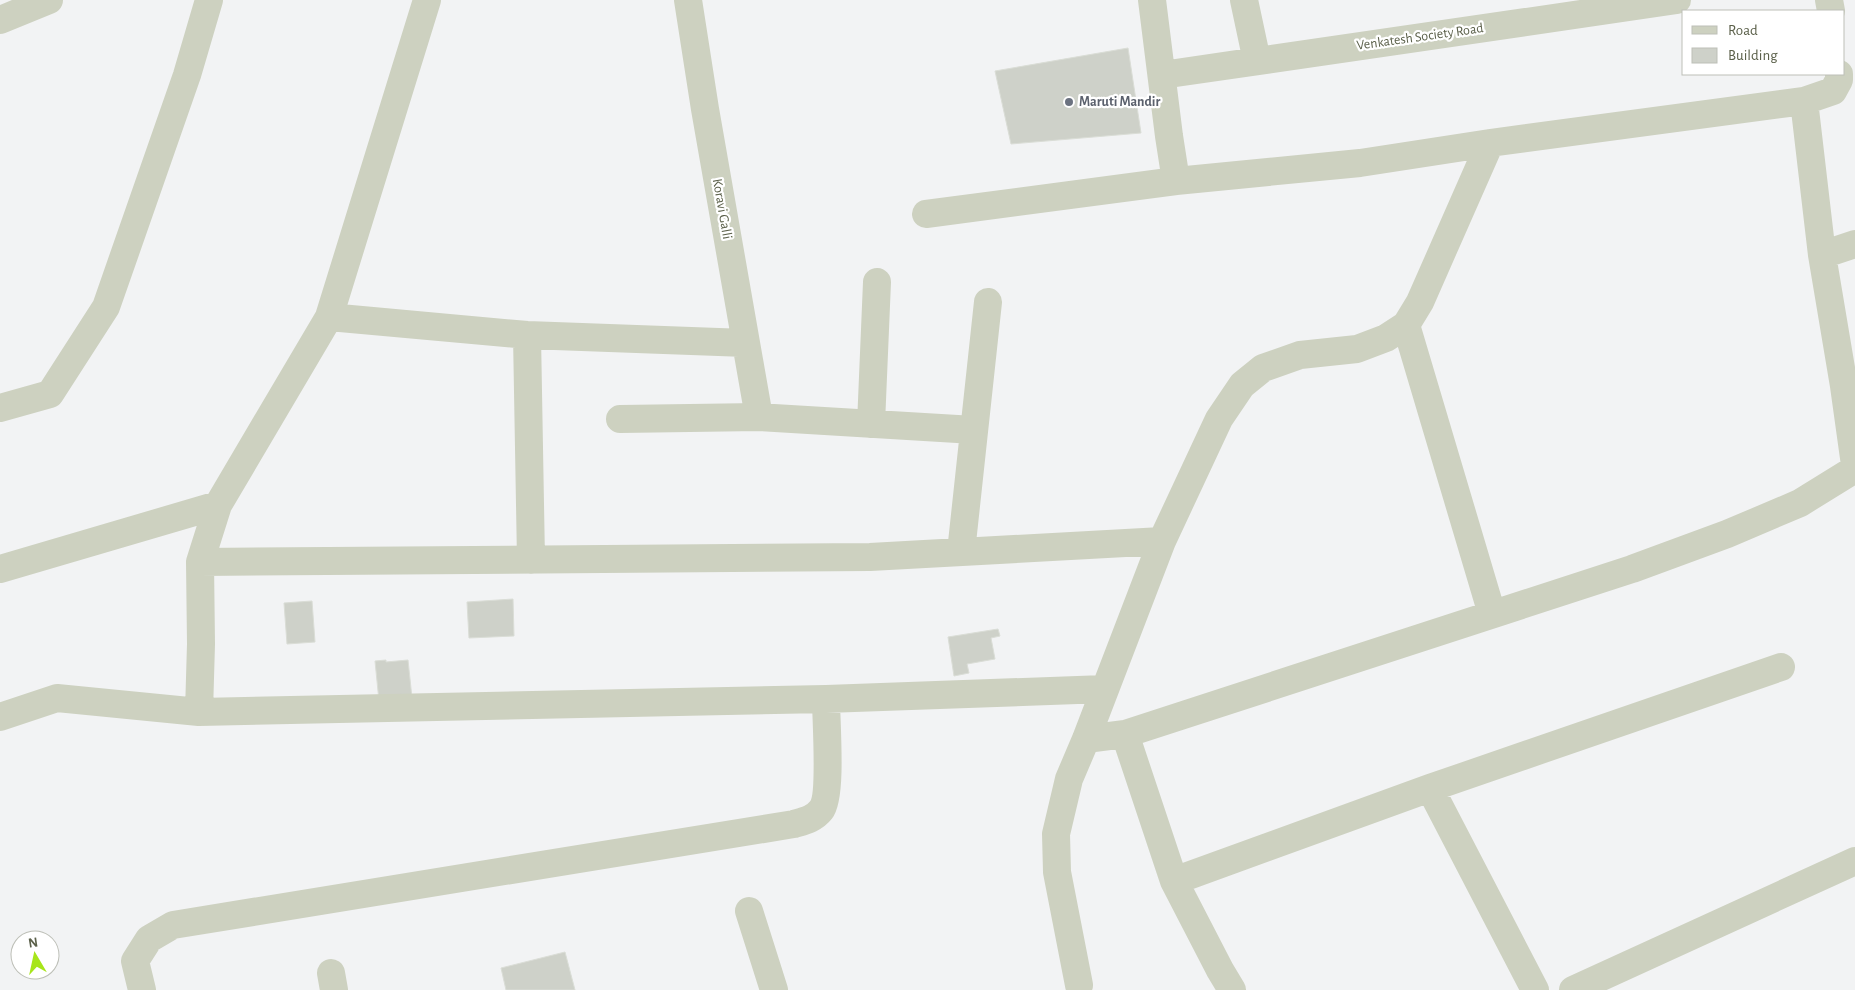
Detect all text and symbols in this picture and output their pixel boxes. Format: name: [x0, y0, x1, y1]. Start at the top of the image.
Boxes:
legend: [1682, 10, 1845, 75]
street label: Venkatesh Society Road: [1356, 21, 1484, 53]
text: Road: [1728, 23, 1758, 38]
text: Building: [1728, 48, 1778, 63]
place label: Maruti Mandir: [1079, 95, 1160, 109]
marker: Maruti Mandir: [1063, 96, 1075, 108]
street label: Koravi Galli: [710, 178, 734, 240]
north arrow: [10, 930, 60, 980]
text: N: [27, 935, 39, 951]

